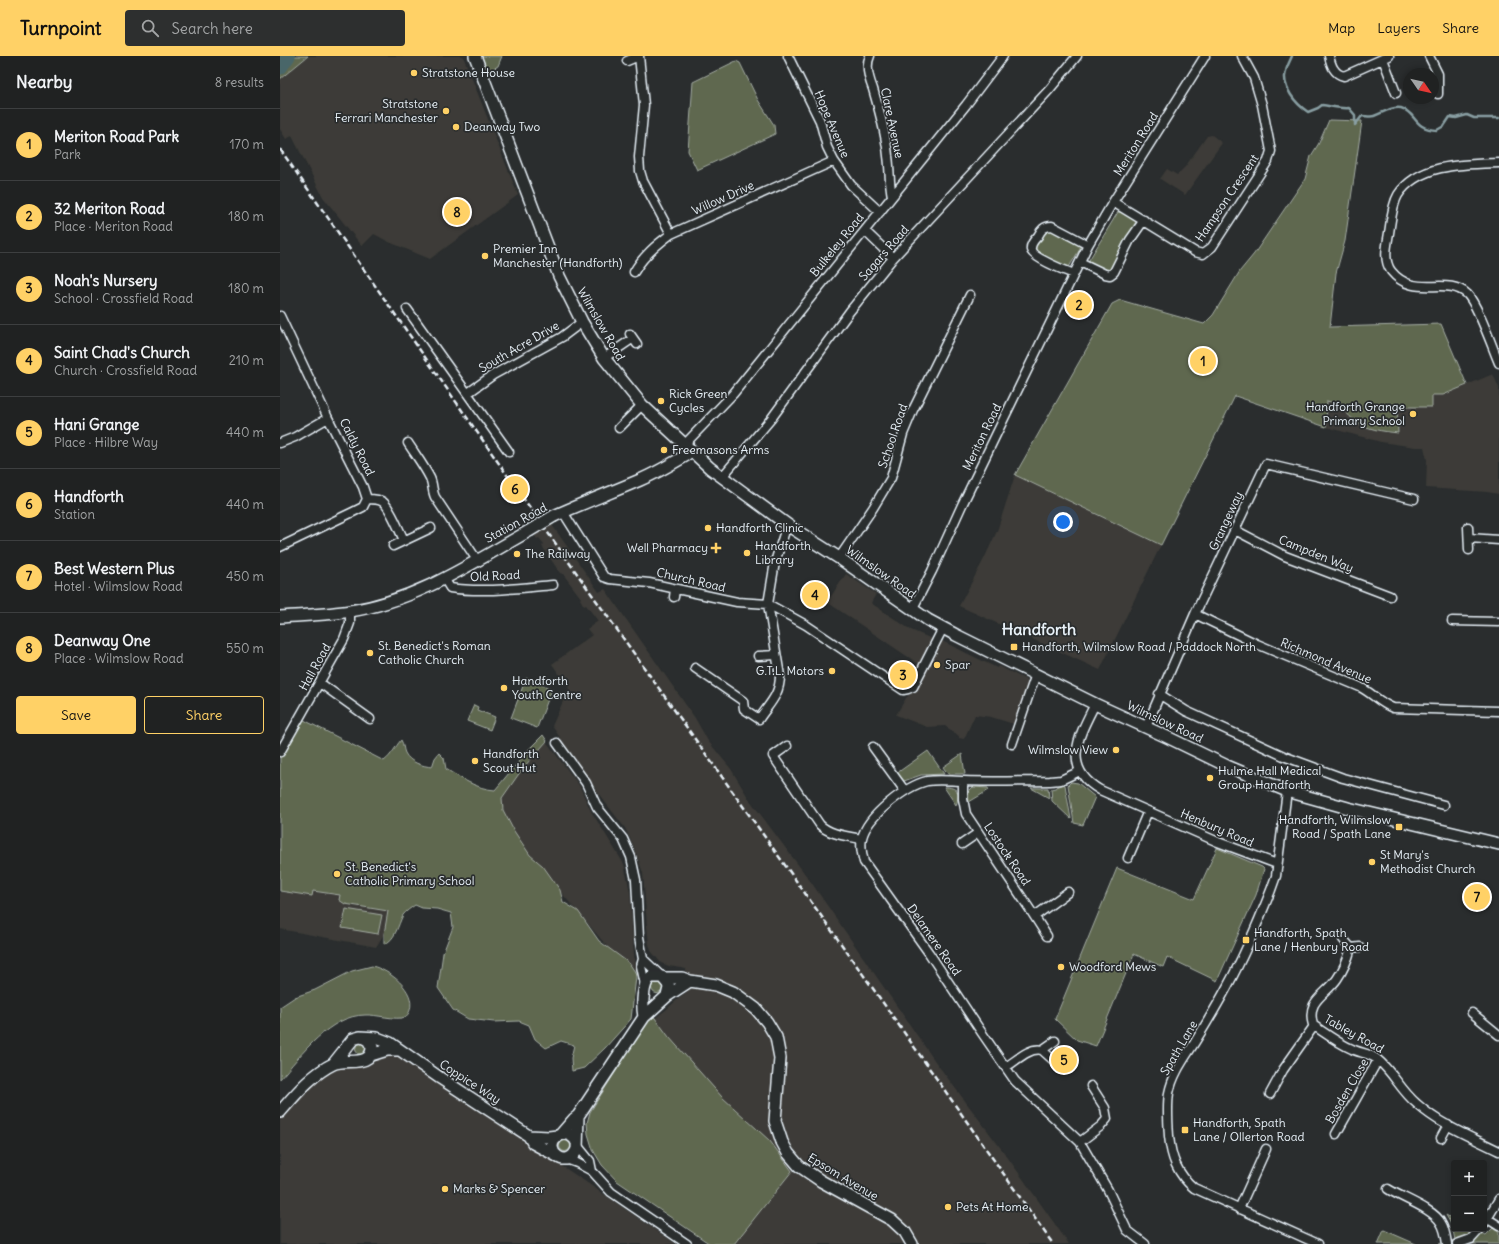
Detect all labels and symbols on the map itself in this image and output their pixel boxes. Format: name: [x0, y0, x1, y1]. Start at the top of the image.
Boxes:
place label: Stratstone House: [422, 65, 515, 80]
marker: Stratstone House: [409, 68, 419, 78]
north arrow: [1403, 68, 1439, 104]
street label: Clare Avenue: [878, 86, 907, 159]
street label: Hope Avenue: [812, 88, 853, 160]
place label: Stratstone Ferrari Manchester: [335, 96, 438, 125]
marker: Stratstone Ferrari Manchester: [441, 106, 451, 116]
street label: Meriton Road: [1110, 109, 1161, 178]
place label: Deanway Two: [464, 119, 541, 134]
marker: Deanway Two: [451, 122, 461, 132]
street label: Hampson Crescent: [1192, 151, 1261, 244]
street label: Willow Drive: [689, 177, 756, 218]
pin: 8: [444, 197, 470, 227]
street label: Bulkeley Road: [807, 210, 867, 279]
street label: Sagars Road: [856, 222, 912, 283]
place label: Premier Inn Manchester (Handforth): [493, 241, 623, 270]
marker: Premier Inn Manchester (Handforth): [480, 251, 490, 261]
street label: Wilmslow Road: [574, 284, 628, 363]
pin: 2: [1066, 290, 1092, 320]
street label: South Acre Drive: [476, 317, 562, 376]
pin: 1: [1190, 346, 1216, 376]
place label: Rick Green Cycles: [669, 386, 728, 415]
marker: Rick Green Cycles: [656, 396, 666, 406]
place label: Handforth Grange Primary School: [1306, 399, 1405, 428]
street label: Meriton Road: [959, 401, 1004, 473]
street label: School Road: [875, 402, 911, 470]
marker: Handforth Grange Primary School: [1408, 409, 1418, 419]
street label: Caldy Road: [337, 416, 378, 478]
place label: Freemasons Arms: [672, 442, 769, 457]
marker: Freemasons Arms: [659, 445, 669, 455]
pin: 6: [502, 474, 528, 504]
street label: Grangeway: [1205, 489, 1246, 553]
street label: Station Road: [482, 499, 549, 546]
your location: [1053, 512, 1073, 532]
place label: Handforth Clinic: [716, 520, 804, 535]
marker: Handforth Clinic: [703, 523, 713, 533]
street label: Campden Way: [1277, 532, 1356, 575]
place label: Handforth Library: [755, 538, 811, 567]
place label: Well Pharmacy: [627, 540, 708, 555]
street label: Wilmslow Road: [843, 542, 919, 601]
marker: Well Pharmacy: [711, 543, 721, 553]
place label: The Railway: [525, 546, 590, 561]
marker: Handforth Library: [742, 548, 752, 558]
marker: The Railway: [512, 549, 522, 559]
street label: Church Road: [655, 564, 727, 595]
street label: Old Road: [470, 567, 520, 584]
pin: 4: [802, 580, 828, 610]
district label: Handforth: [1002, 619, 1076, 639]
street label: Richmond Avenue: [1278, 635, 1374, 687]
place label: St. Benedict's Roman Catholic Church: [378, 638, 491, 667]
place label: Handforth, Wilmslow Road / Paddock North: [1022, 639, 1256, 654]
street label: Hall Road: [295, 640, 334, 693]
marker: Handforth, Wilmslow Road / Paddock North: [1009, 642, 1019, 652]
marker: St. Benedict's Roman Catholic Church: [365, 648, 375, 658]
place label: Spar: [945, 657, 970, 672]
pin: 3: [890, 660, 916, 690]
marker: Spar: [932, 660, 942, 670]
place label: G.T.L. Motors: [756, 663, 824, 678]
marker: G.T.L. Motors: [827, 666, 837, 676]
place label: Handforth Youth Centre: [512, 673, 581, 702]
marker: Handforth Youth Centre: [499, 683, 509, 693]
street label: Wilmslow Road: [1125, 697, 1206, 746]
place label: Wilmslow View: [1028, 742, 1109, 757]
marker: Wilmslow View: [1111, 745, 1121, 755]
place label: Handforth Scout Hut: [483, 746, 539, 775]
marker: Handforth Scout Hut: [470, 756, 480, 766]
place label: Hulme Hall Medical Group Handforth: [1218, 763, 1321, 792]
marker: Hulme Hall Medical Group Handforth: [1205, 773, 1215, 783]
street label: Henbury Road: [1178, 805, 1256, 850]
place label: Handforth, Wilmslow Road / Spath Lane: [1279, 812, 1392, 841]
street label: Lostock Road: [981, 819, 1034, 888]
marker: Handforth, Wilmslow Road / Spath Lane: [1394, 822, 1404, 832]
place label: St Mary's Methodist Church: [1380, 847, 1476, 876]
marker: St Mary's Methodist Church: [1367, 857, 1377, 867]
place label: St. Benedict's Catholic Primary School: [345, 859, 474, 888]
marker: St. Benedict's Catholic Primary School: [332, 869, 342, 879]
pin: 7: [1464, 882, 1490, 912]
street label: Delamere Road: [904, 901, 965, 978]
place label: Handforth, Spath Lane / Henbury Road: [1254, 925, 1369, 954]
marker: Handforth, Spath Lane / Henbury Road: [1241, 935, 1251, 945]
place label: Woodford Mews: [1069, 959, 1156, 974]
marker: Woodford Mews: [1056, 962, 1066, 972]
street label: Tabley Road: [1322, 1011, 1387, 1056]
street label: Spath Lane: [1157, 1018, 1200, 1078]
pin: 5: [1051, 1045, 1077, 1075]
street label: Coppice Way: [437, 1056, 504, 1107]
street label: Bosden Close: [1322, 1056, 1371, 1126]
place label: Handforth, Spath Lane / Ollerton Road: [1193, 1115, 1305, 1144]
marker: Handforth, Spath Lane / Ollerton Road: [1180, 1125, 1190, 1135]
street label: Epsom Avenue: [805, 1150, 881, 1204]
place label: Marks & Spencer: [453, 1181, 545, 1196]
marker: Marks & Spencer: [440, 1184, 450, 1194]
place label: Pets At Home: [956, 1199, 1028, 1214]
marker: Pets At Home: [943, 1202, 953, 1212]

